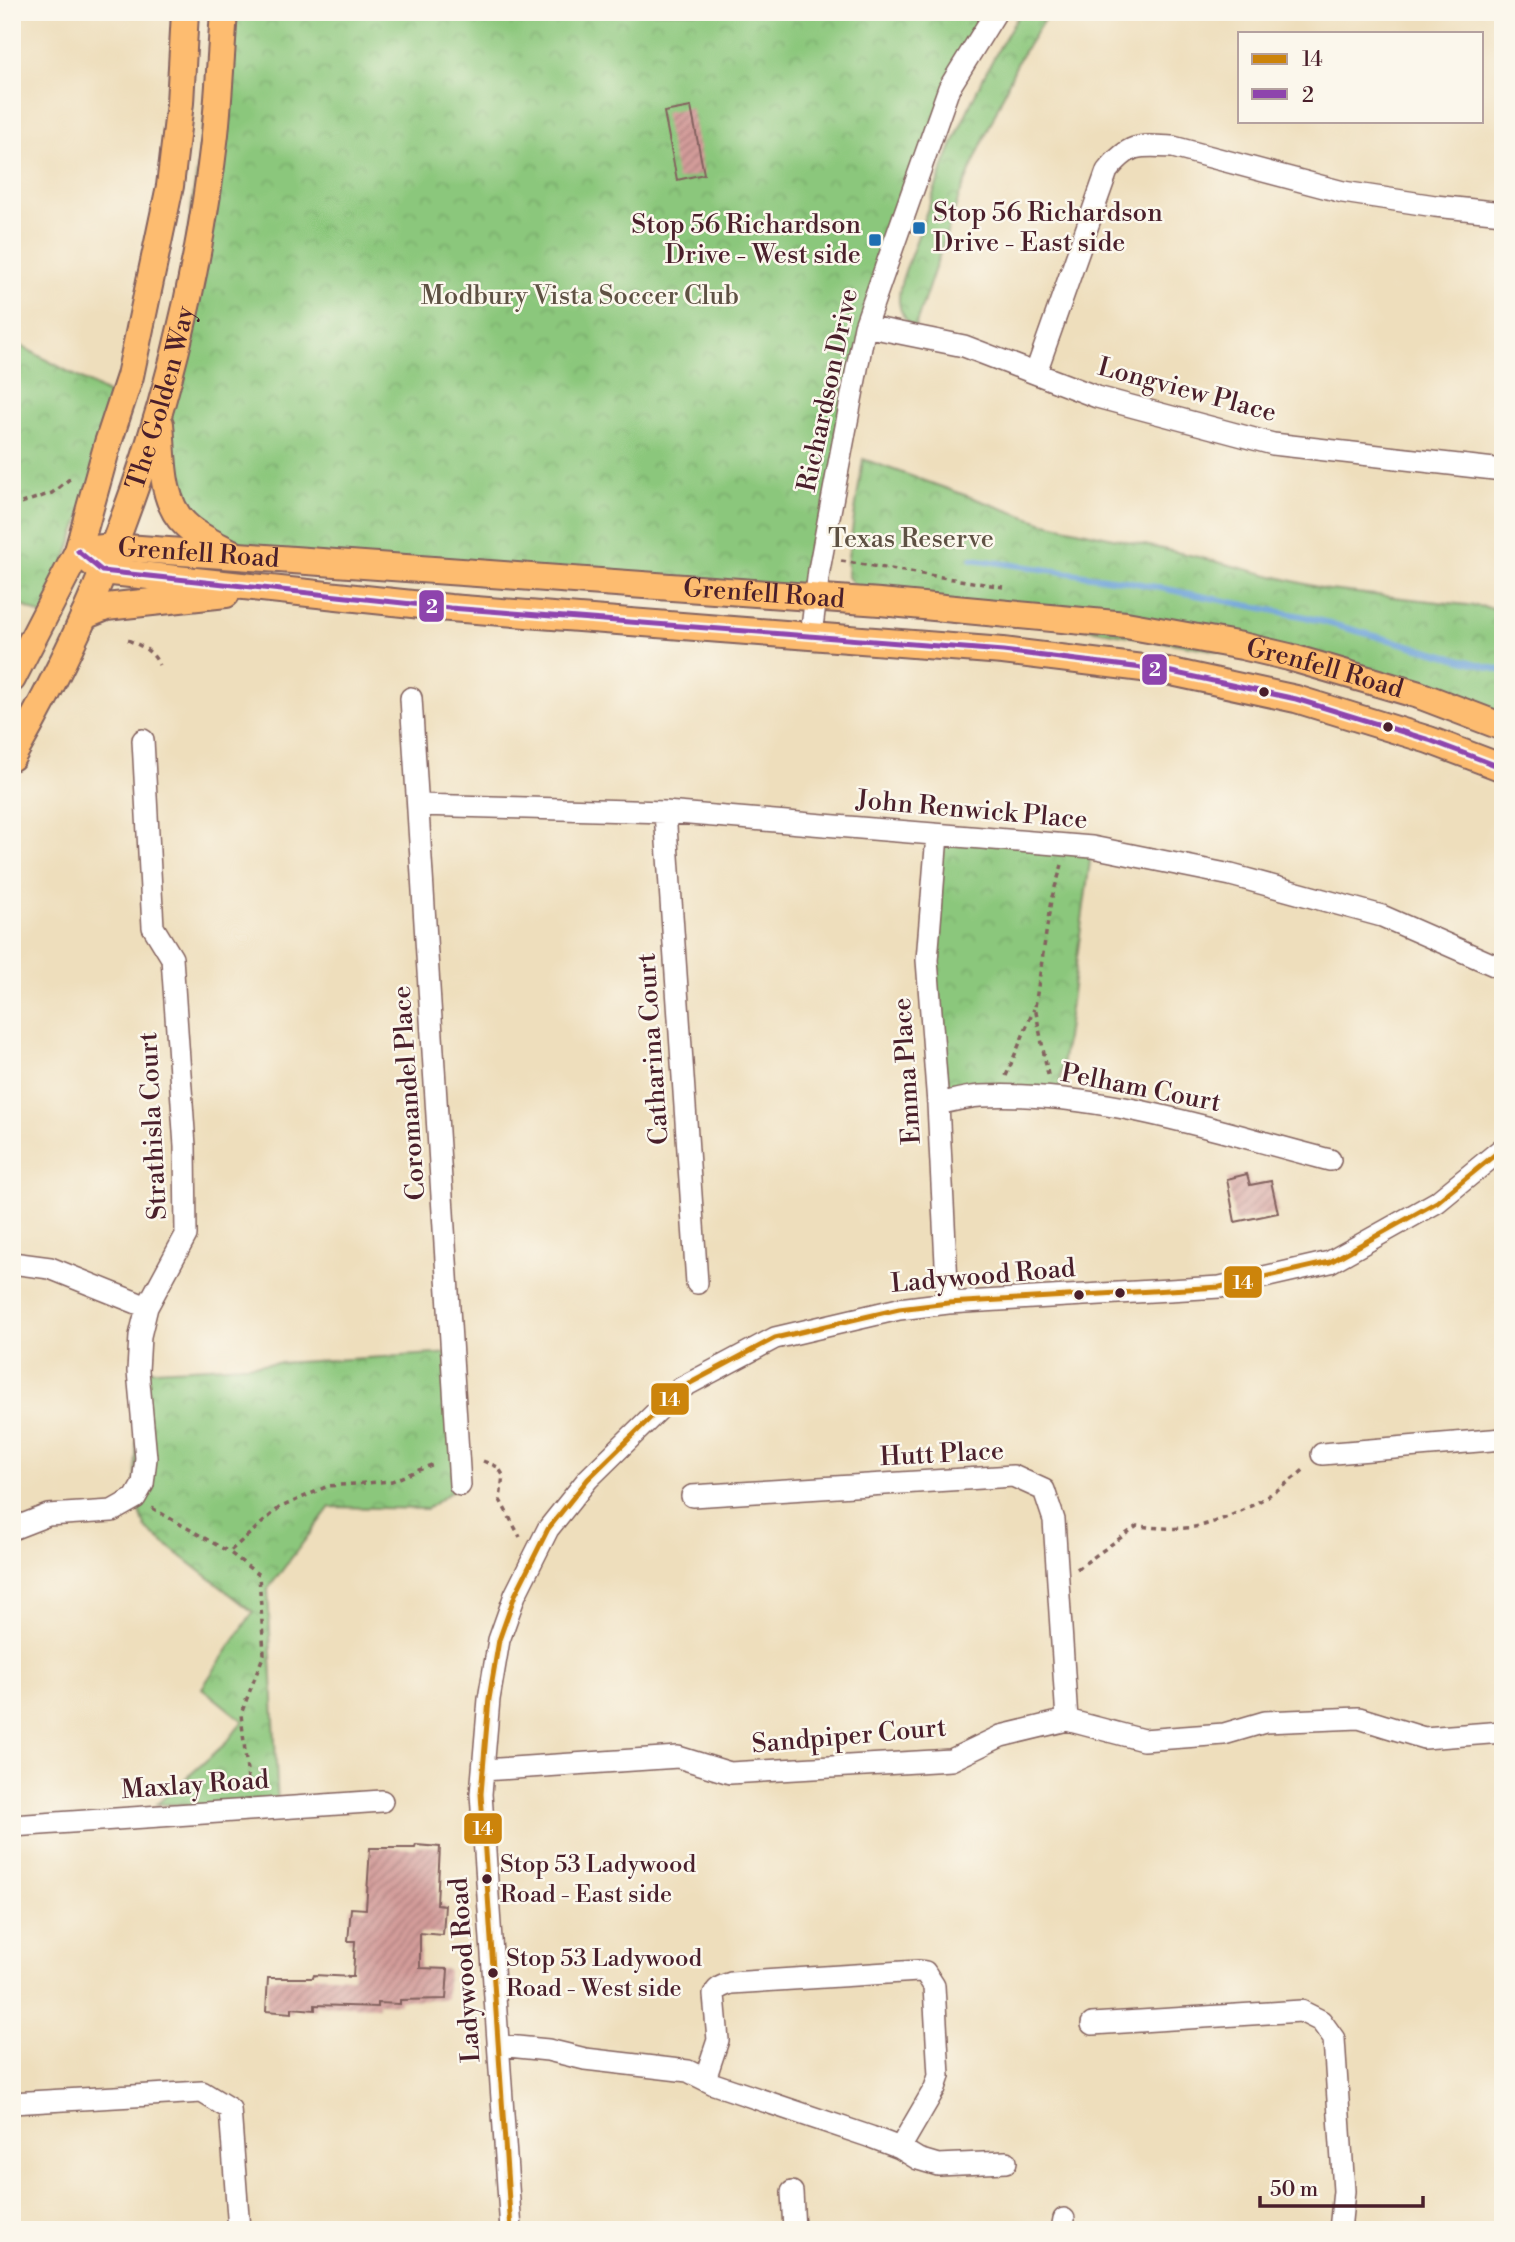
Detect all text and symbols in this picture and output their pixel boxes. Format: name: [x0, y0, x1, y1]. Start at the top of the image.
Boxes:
legend: [1238, 32, 1484, 122]
text: 14: [1302, 47, 1323, 73]
text: 2: [1302, 83, 1314, 109]
place label: Stop 56 Richardson Drive - East side: [933, 197, 1163, 259]
place label: Stop 56 Richardson Drive - West side: [631, 209, 861, 271]
marker: Stop 56 Richardson Drive - East side: [911, 220, 927, 236]
marker: Stop 56 Richardson Drive - West side: [867, 232, 883, 248]
park label: Modbury Vista Soccer Club: [421, 280, 739, 312]
street label: Richardson Drive: [791, 285, 865, 495]
street label: The Golden Way: [119, 303, 202, 494]
street label: Longview Place: [1094, 351, 1280, 429]
park label: Texas Reserve: [828, 523, 994, 555]
street label: Grenfell Road: [117, 531, 281, 575]
street label: Grenfell Road: [682, 572, 846, 615]
line badge: 2: [418, 589, 445, 623]
text: 2: [426, 595, 438, 619]
street label: Grenfell Road: [1243, 632, 1407, 706]
line badge: 2: [1141, 653, 1168, 686]
text: 2: [1149, 658, 1161, 682]
unlabelled marker: [1257, 685, 1271, 699]
unlabelled marker: [1381, 720, 1395, 734]
street label: John Renwick Place: [854, 784, 1089, 836]
street label: Catharina Court: [630, 952, 676, 1146]
street label: Coromandel Place: [386, 985, 432, 1201]
street label: Emma Place: [886, 997, 928, 1145]
street label: Strathisla Court: [132, 1031, 174, 1221]
street label: Pelham Court: [1058, 1057, 1224, 1119]
street label: Ladywood Road: [889, 1252, 1077, 1300]
line badge: 14: [1223, 1265, 1263, 1299]
text: 14: [1232, 1271, 1254, 1295]
unlabelled marker: [1113, 1286, 1127, 1300]
unlabelled marker: [1072, 1288, 1086, 1302]
line badge: 14: [650, 1382, 690, 1416]
text: 14: [659, 1388, 681, 1412]
street label: Hutt Place: [879, 1435, 1005, 1473]
street label: Sandpiper Court: [750, 1712, 948, 1760]
street label: Maxlay Road: [120, 1764, 270, 1806]
line badge: 14: [463, 1812, 503, 1845]
text: 14: [472, 1817, 494, 1841]
place label: Stop 53 Ladywood Road - East side: [500, 1850, 697, 1910]
marker: Stop 53 Ladywood Road - East side: [480, 1872, 494, 1886]
street label: Ladywood Road: [443, 1876, 487, 2064]
place label: Stop 53 Ladywood Road - West side: [506, 1944, 703, 2004]
marker: Stop 53 Ladywood Road - West side: [486, 1966, 500, 1980]
scale bar: [1260, 2165, 1422, 2209]
text: 50 m: [1270, 2177, 1318, 2203]

